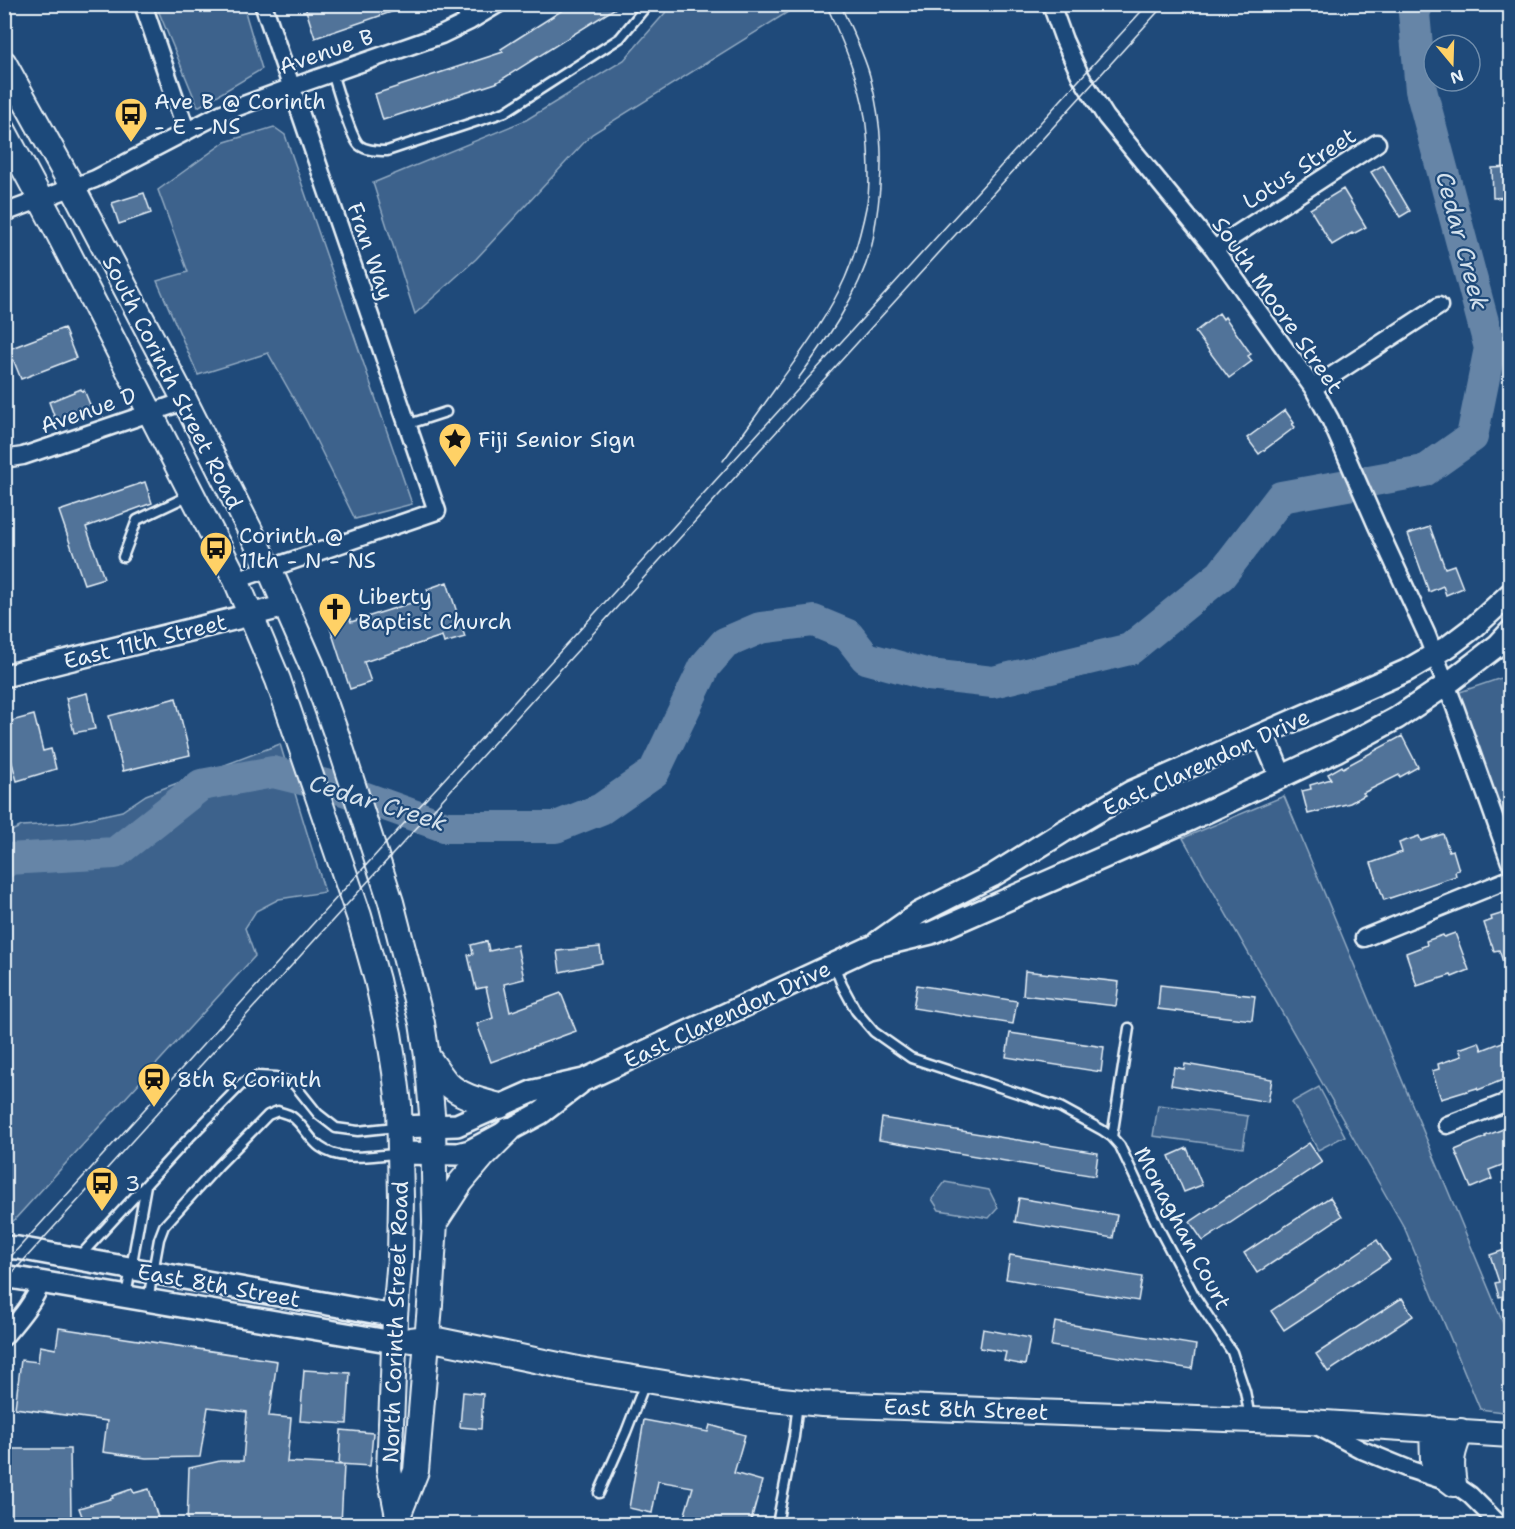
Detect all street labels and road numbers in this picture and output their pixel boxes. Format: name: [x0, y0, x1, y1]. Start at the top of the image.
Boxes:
street label: Avenue B: [275, 22, 377, 81]
street label: Lotus Street: [1237, 121, 1361, 216]
street label: Fran Way: [340, 199, 401, 304]
street label: South Moore Street: [1206, 211, 1350, 399]
street label: South Corinth Street Road: [96, 250, 249, 514]
street label: Avenue D: [36, 381, 140, 440]
street label: East 11th Street: [61, 607, 230, 676]
street label: East Clarendon Drive: [1098, 702, 1314, 823]
street label: East Clarendon Drive: [619, 954, 835, 1075]
street label: Monaghan Court: [1127, 1142, 1238, 1315]
street label: North Corinth Street Road: [376, 1180, 415, 1464]
street label: East 8th Street: [135, 1257, 303, 1314]
street label: East 8th Street: [883, 1392, 1049, 1427]

